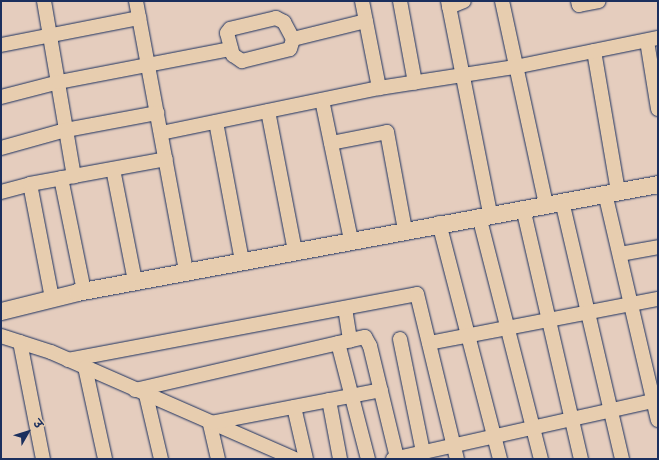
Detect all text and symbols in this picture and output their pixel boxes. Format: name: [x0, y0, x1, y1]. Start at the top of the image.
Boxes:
north arrow: [8, 412, 48, 452]
text: उ: [30, 417, 45, 431]

